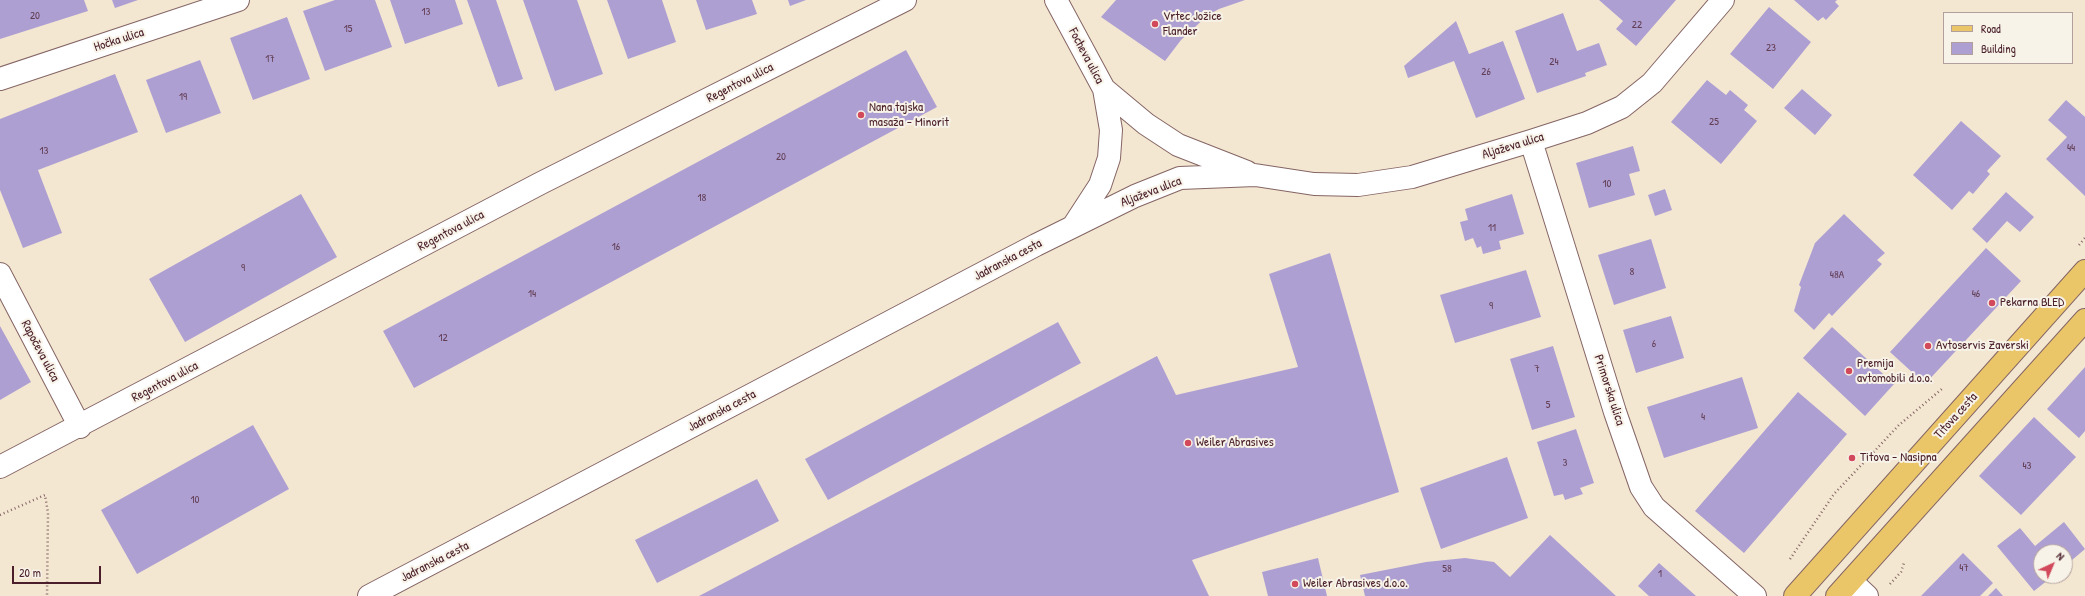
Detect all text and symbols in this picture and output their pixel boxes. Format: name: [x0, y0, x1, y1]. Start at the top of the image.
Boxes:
house number: 13: [422, 5, 430, 19]
house number: 20: [30, 9, 40, 23]
place label: Vrtec Jožice Flander: [1163, 9, 1222, 40]
legend: [1943, 12, 2073, 64]
house number: 22: [1632, 18, 1642, 32]
marker: Vrtec Jožice Flander: [1150, 19, 1160, 29]
text: Road: [1981, 20, 2001, 37]
house number: 15: [344, 22, 352, 36]
street label: Hočka ulica: [92, 25, 146, 55]
street label: Focheva ulica: [1065, 26, 1107, 86]
text: Building: [1981, 40, 2016, 57]
house number: 23: [1766, 41, 1776, 55]
house number: 17: [265, 52, 275, 66]
house number: 24: [1549, 55, 1559, 69]
street label: Regentova ulica: [704, 60, 776, 106]
house number: 26: [1481, 65, 1491, 79]
house number: 19: [179, 90, 187, 104]
place label: Nana tajska masaža - Minorit: [869, 100, 949, 131]
marker: Nana tajska masaža - Minorit: [856, 110, 866, 120]
house number: 25: [1709, 115, 1719, 129]
street label: Aljaževa ulica: [1480, 129, 1546, 163]
house number: 44: [2067, 141, 2075, 155]
house number: 13: [40, 144, 48, 158]
house number: 20: [776, 150, 786, 164]
street label: Aljaževa ulica: [1118, 173, 1184, 211]
house number: 10: [1603, 177, 1611, 191]
house number: 18: [698, 191, 706, 205]
street label: Regentova ulica: [415, 207, 487, 255]
house number: 11: [1488, 221, 1496, 235]
street label: Jadranska cesta: [972, 236, 1044, 284]
house number: 16: [612, 240, 620, 254]
house number: 9: [241, 261, 245, 275]
house number: 8: [1630, 265, 1634, 279]
house number: 48A: [1830, 268, 1844, 282]
house number: 14: [528, 287, 536, 301]
house number: 46: [1972, 287, 1980, 301]
place label: Pekarna BLED: [2000, 295, 2064, 311]
marker: Pekarna BLED: [1987, 298, 1997, 308]
house number: 9: [1489, 299, 1493, 313]
street label: Rapočeva ulica: [17, 318, 63, 384]
house number: 12: [438, 331, 448, 345]
house number: 6: [1652, 337, 1656, 351]
place label: Avtoservis Zaverski: [1936, 338, 2029, 354]
marker: Avtoservis Zaverski: [1923, 341, 1933, 351]
street label: Primorska ulica: [1590, 353, 1628, 427]
place label: Premija avtomobili d.o.o.: [1857, 356, 1933, 387]
street label: Regentova ulica: [129, 358, 201, 406]
house number: 7: [1534, 362, 1540, 376]
marker: Premija avtomobili d.o.o.: [1844, 366, 1854, 376]
street label: Jadranska cesta: [686, 387, 758, 435]
street label: Titova cesta: [1931, 390, 1981, 442]
house number: 5: [1546, 398, 1550, 412]
house number: 4: [1701, 410, 1705, 424]
place label: Weiler Abrasives: [1196, 435, 1274, 451]
marker: Weiler Abrasives: [1183, 438, 1193, 448]
place label: Titova - Nasipna: [1860, 450, 1937, 466]
marker: Titova - Nasipna: [1847, 453, 1857, 463]
house number: 3: [1563, 456, 1567, 470]
house number: 43: [2022, 459, 2032, 473]
house number: 10: [191, 493, 199, 507]
street label: Jadranska cesta: [398, 538, 472, 586]
north arrow: [2033, 544, 2073, 584]
text: N: [2054, 549, 2068, 563]
scale bar: [14, 558, 103, 584]
house number: 47: [1959, 561, 1969, 575]
house number: 58: [1442, 562, 1452, 576]
text: 20 m: [19, 564, 41, 581]
house number: 1: [1658, 567, 1662, 581]
place label: Weiler Abrasives d.o.o.: [1303, 576, 1408, 592]
marker: Weiler Abrasives d.o.o.: [1290, 579, 1300, 589]

